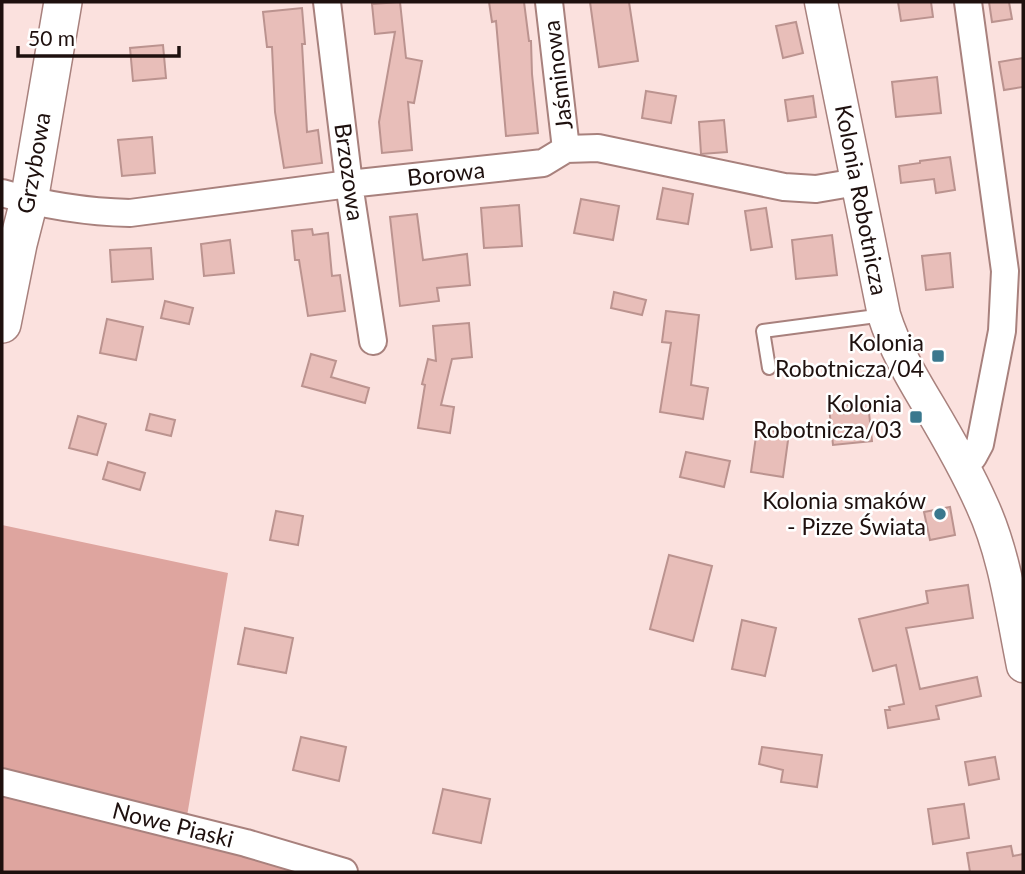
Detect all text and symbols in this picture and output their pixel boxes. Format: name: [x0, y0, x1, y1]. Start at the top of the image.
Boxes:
scale bar: [18, 14, 178, 58]
street label: Jaśminowa: [536, 19, 578, 131]
text: 50 m: [28, 25, 75, 50]
street label: Kolonia Robotnicza: [830, 102, 894, 297]
street label: Grzybowa: [10, 110, 56, 216]
street label: Brzozowa: [329, 121, 371, 223]
street label: Borowa: [406, 155, 486, 191]
place label: Kolonia Robotnicza/04: [775, 328, 924, 382]
marker: Kolonia Robotnicza/04: [930, 348, 946, 364]
place label: Kolonia Robotnicza/03: [753, 389, 902, 443]
marker: Kolonia Robotnicza/03: [908, 409, 924, 425]
place label: Kolonia smaków - Pizze Świata: [762, 486, 926, 540]
marker: Kolonia smaków - Pizze Świata: [932, 506, 948, 522]
street label: Nowe Piaski: [110, 795, 237, 853]

